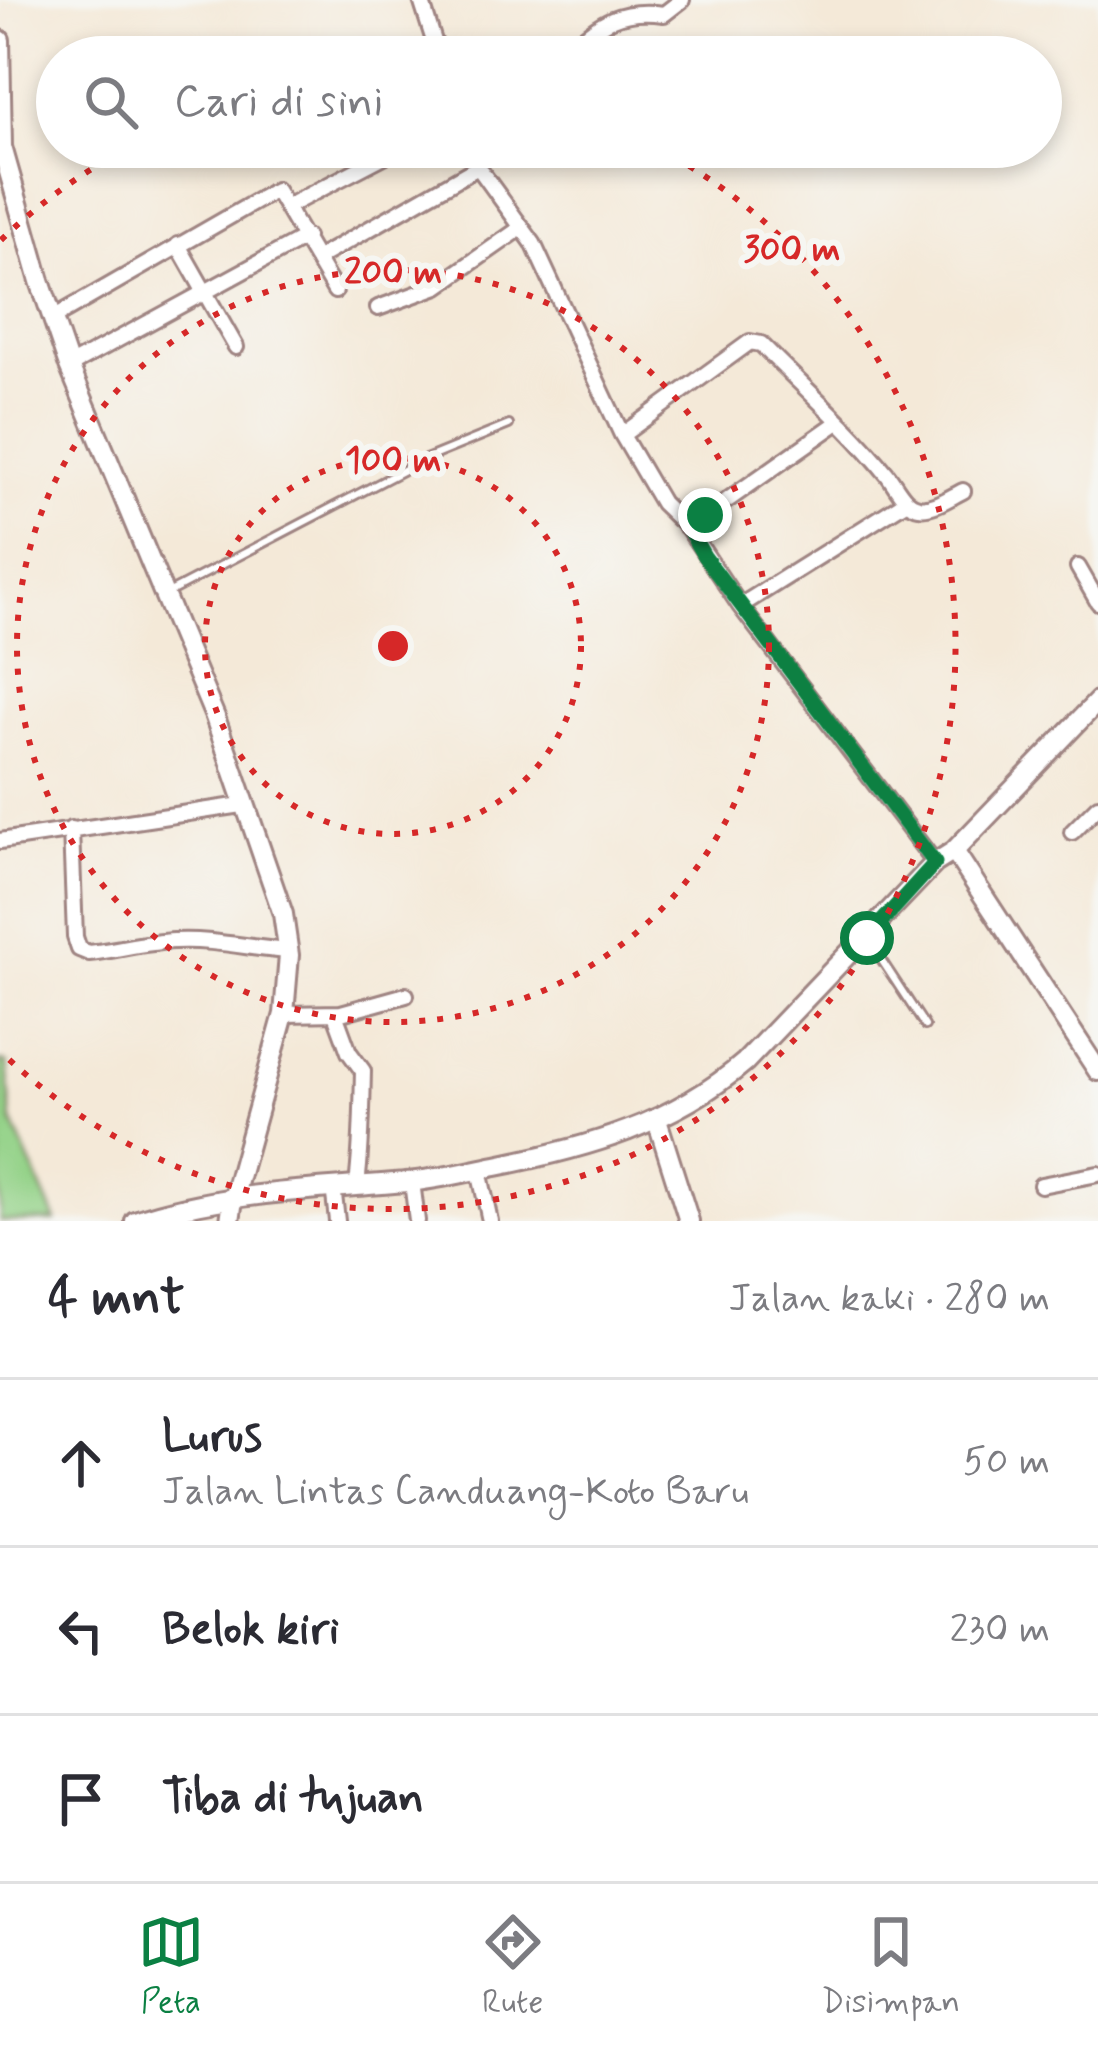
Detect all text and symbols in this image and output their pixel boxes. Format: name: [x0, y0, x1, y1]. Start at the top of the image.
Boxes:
search box: [36, 36, 1062, 168]
icon: search: [78, 69, 144, 135]
text: Cari di sini: [174, 73, 383, 132]
text: 300 m: [744, 227, 840, 274]
text: 200 m: [344, 250, 442, 297]
text: 100 m: [345, 438, 441, 485]
route end: [678, 488, 732, 542]
centre of rings: [372, 625, 414, 667]
route start: [840, 911, 894, 965]
text: 4 mnt: [48, 1266, 184, 1332]
text: Jalan kaki · 280 m: [728, 1274, 1050, 1325]
text: Lurus: [162, 1408, 262, 1467]
icon: ahead: [48, 1430, 114, 1496]
text: 50 m: [963, 1437, 1050, 1488]
text: Jalan Lintas Canduang-Koto Baru: [162, 1467, 749, 1518]
icon: left: [48, 1598, 114, 1664]
text: Belok kiri: [162, 1601, 339, 1660]
text: 230 m: [949, 1605, 1050, 1656]
icon: arrive: [48, 1766, 114, 1832]
text: Tiba di tujuan: [162, 1769, 424, 1828]
tab: Peta: [138, 1909, 204, 2025]
tab: Rute: [480, 1909, 546, 2025]
tab: Disimpan: [821, 1909, 960, 2025]

